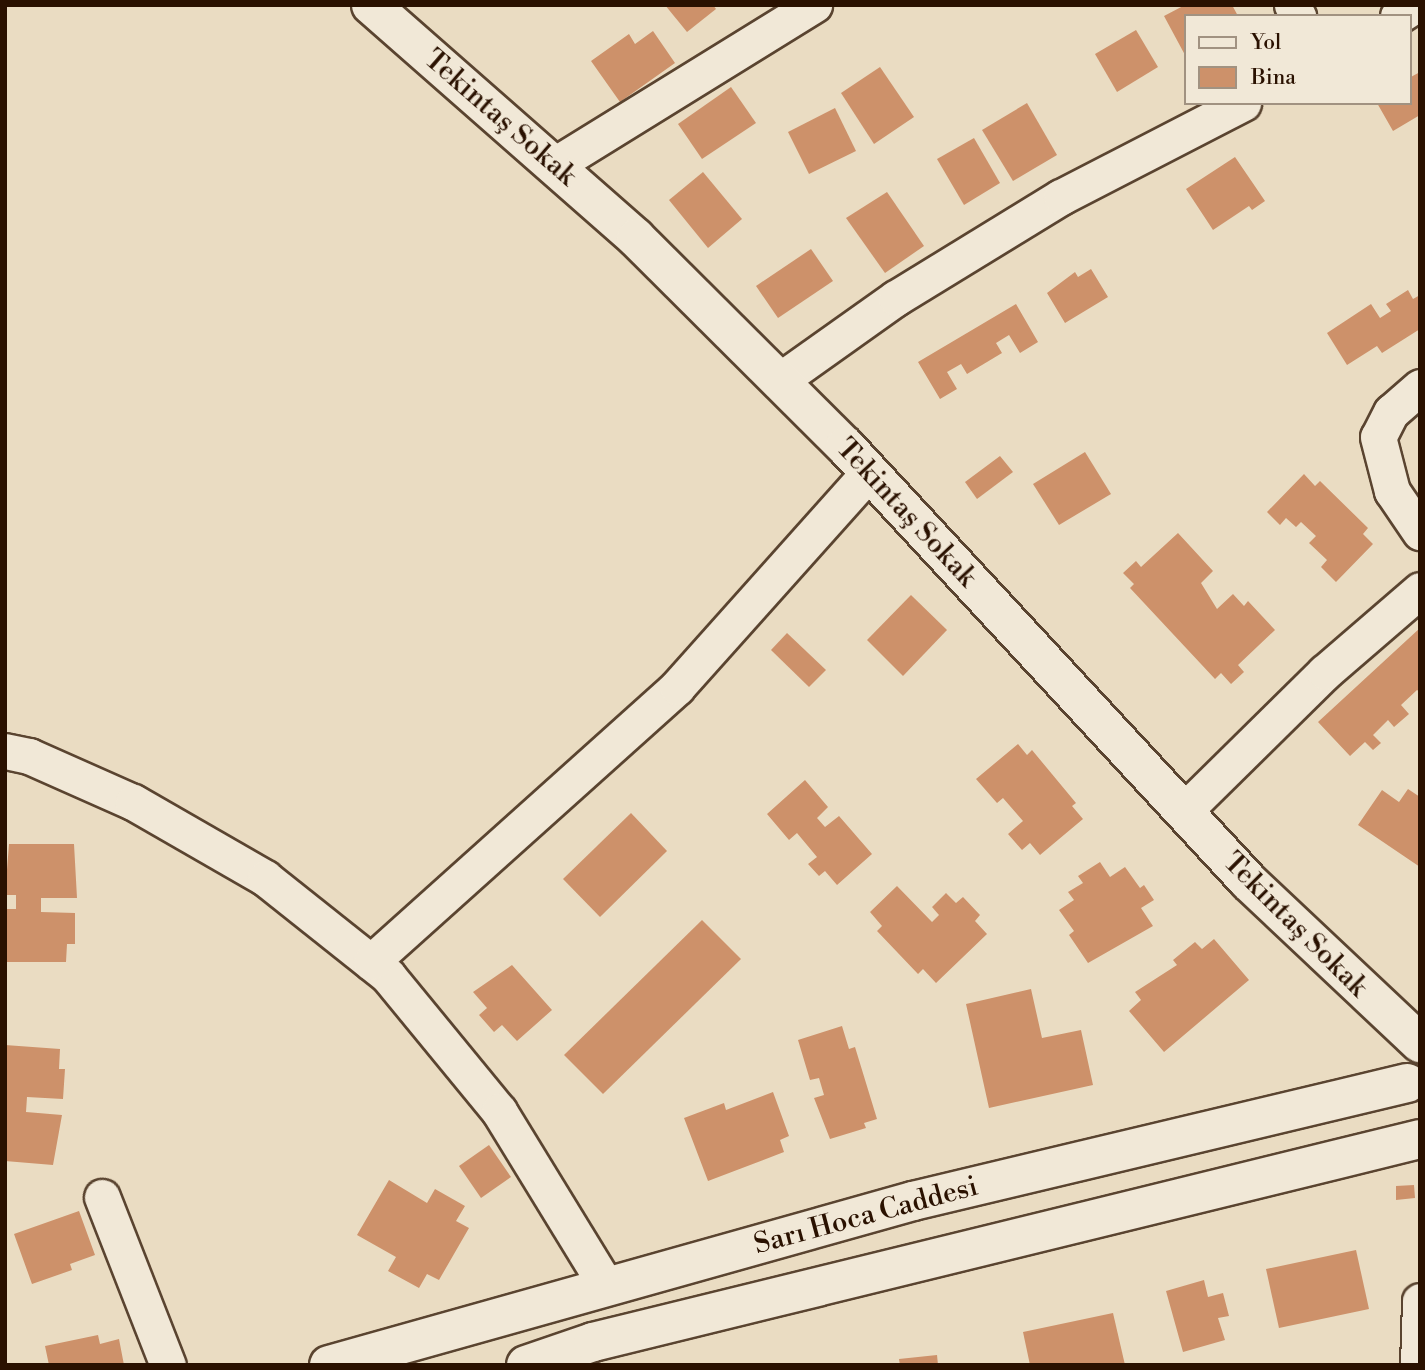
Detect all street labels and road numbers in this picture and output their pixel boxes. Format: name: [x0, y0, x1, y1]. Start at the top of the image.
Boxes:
street label: Tekintaş Sokak: [417, 43, 583, 193]
street label: Tekintaş Sokak: [829, 432, 983, 594]
street label: Tekintaş Sokak: [1216, 846, 1374, 1004]
street label: Sarı Hoca Caddesi: [750, 1170, 982, 1262]

